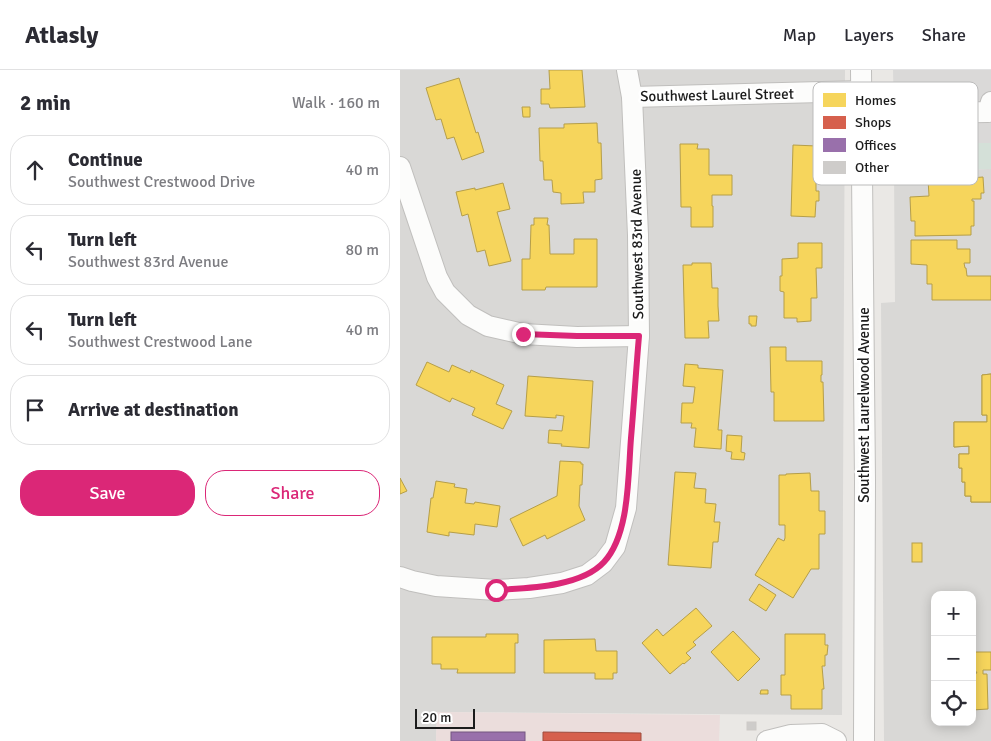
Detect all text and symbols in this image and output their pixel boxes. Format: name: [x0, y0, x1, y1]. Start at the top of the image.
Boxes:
text: Atlasly: [25, 20, 98, 50]
text: Map: [783, 24, 816, 46]
text: Layers: [844, 24, 894, 46]
text: Share: [922, 24, 966, 46]
legend: [813, 82, 978, 185]
street label: Southwest Laurel Street: [640, 85, 794, 105]
text: 2 min: [20, 90, 71, 116]
text: Homes: [855, 92, 896, 109]
text: Walk · 160 m: [292, 93, 380, 113]
text: Shops: [855, 114, 891, 131]
text: Offices: [855, 137, 896, 154]
text: Continue: [68, 148, 143, 172]
icon: ahead: [21, 156, 49, 184]
text: Other: [855, 159, 890, 176]
text: 40 m: [345, 160, 379, 180]
street label: Southwest 83rd Avenue: [627, 169, 647, 319]
text: Southwest Crestwood Drive: [68, 172, 255, 192]
text: Turn left: [68, 228, 137, 252]
icon: left: [21, 236, 49, 264]
text: 80 m: [345, 240, 379, 260]
text: Southwest 83rd Avenue: [68, 252, 229, 272]
street label: Southwest Laurelwood Avenue: [855, 307, 873, 503]
text: Turn left: [68, 308, 137, 332]
icon: left: [21, 316, 49, 344]
text: 40 m: [345, 320, 379, 340]
route end: [512, 323, 535, 346]
text: Southwest Crestwood Lane: [68, 332, 253, 352]
icon: arrive: [21, 396, 49, 424]
text: Arrive at destination: [68, 398, 239, 422]
button: Save: [20, 470, 195, 516]
button: Share: [205, 470, 380, 516]
route start: [485, 579, 508, 602]
map controls: [931, 591, 976, 726]
button: +: [931, 591, 976, 636]
button: −: [931, 636, 976, 681]
button: locate: [931, 681, 976, 726]
scale bar: [415, 706, 475, 729]
text: 20 m: [422, 709, 451, 726]

